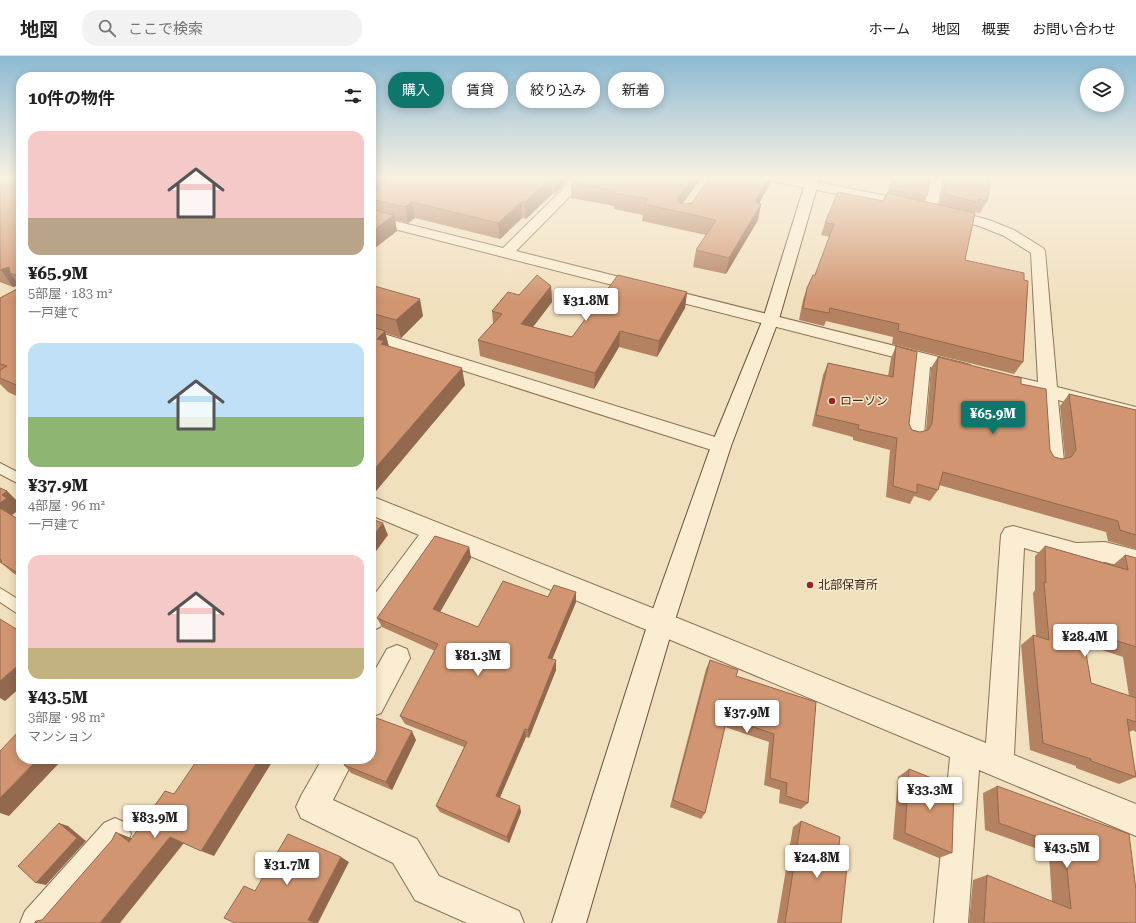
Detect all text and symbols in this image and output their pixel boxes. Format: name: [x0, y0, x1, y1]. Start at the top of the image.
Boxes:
search box: [82, 10, 362, 46]
icon: search: [96, 17, 118, 39]
text: 地図: [20, 18, 58, 41]
text: ここで検索: [128, 20, 203, 38]
text: ホーム: [868, 21, 910, 37]
text: 地図: [932, 21, 960, 37]
text: 概要: [982, 21, 1010, 37]
text: お問い合わせ: [1032, 21, 1116, 37]
map controls: [1080, 68, 1124, 112]
button: layers: [1080, 68, 1124, 112]
chip: 購入: [388, 72, 444, 108]
chip: 賃貸: [452, 72, 508, 108]
chip: 絞り込み: [516, 72, 600, 108]
chip: 新着: [608, 72, 664, 108]
icon: filters: [342, 85, 364, 107]
text: 10件の物件: [28, 88, 115, 108]
icon: home: [160, 157, 232, 229]
text: ¥65.9M: [28, 263, 88, 283]
text: 5部屋 · 183 m²: [28, 286, 112, 301]
pin: ¥31.8M: [553, 288, 619, 322]
text: ¥31.8M: [563, 293, 609, 308]
text: 一戸建て: [28, 305, 80, 320]
icon: home: [160, 369, 232, 441]
place label: ローソン: [840, 394, 888, 408]
marker: ローソン: [827, 396, 837, 406]
pin: ¥65.9M: [960, 401, 1026, 435]
text: ¥65.9M: [970, 406, 1016, 421]
text: ¥37.9M: [28, 475, 88, 495]
text: 4部屋 · 96 m²: [28, 498, 105, 513]
text: 一戸建て: [28, 517, 80, 532]
place label: 北部保育所: [818, 578, 878, 592]
marker: 北部保育所: [805, 580, 815, 590]
icon: home: [160, 581, 232, 653]
pin: ¥28.4M: [1052, 624, 1118, 658]
text: ¥28.4M: [1062, 629, 1108, 644]
pin: ¥81.3M: [445, 643, 511, 677]
text: ¥81.3M: [455, 648, 501, 663]
text: ¥43.5M: [28, 687, 88, 707]
pin: ¥37.9M: [714, 700, 780, 734]
text: ¥37.9M: [724, 705, 770, 720]
text: 3部屋 · 98 m²: [28, 710, 105, 725]
text: マンション: [28, 729, 93, 744]
pin: ¥33.3M: [897, 777, 963, 811]
text: ¥33.3M: [907, 782, 953, 797]
pin: ¥83.9M: [122, 805, 188, 839]
text: ¥83.9M: [132, 810, 178, 825]
pin: ¥43.5M: [1034, 835, 1100, 869]
text: ¥43.5M: [1044, 840, 1090, 855]
pin: ¥24.8M: [784, 845, 850, 879]
text: ¥24.8M: [794, 850, 840, 865]
pin: ¥31.7M: [254, 852, 320, 886]
text: ¥31.7M: [264, 857, 310, 872]

